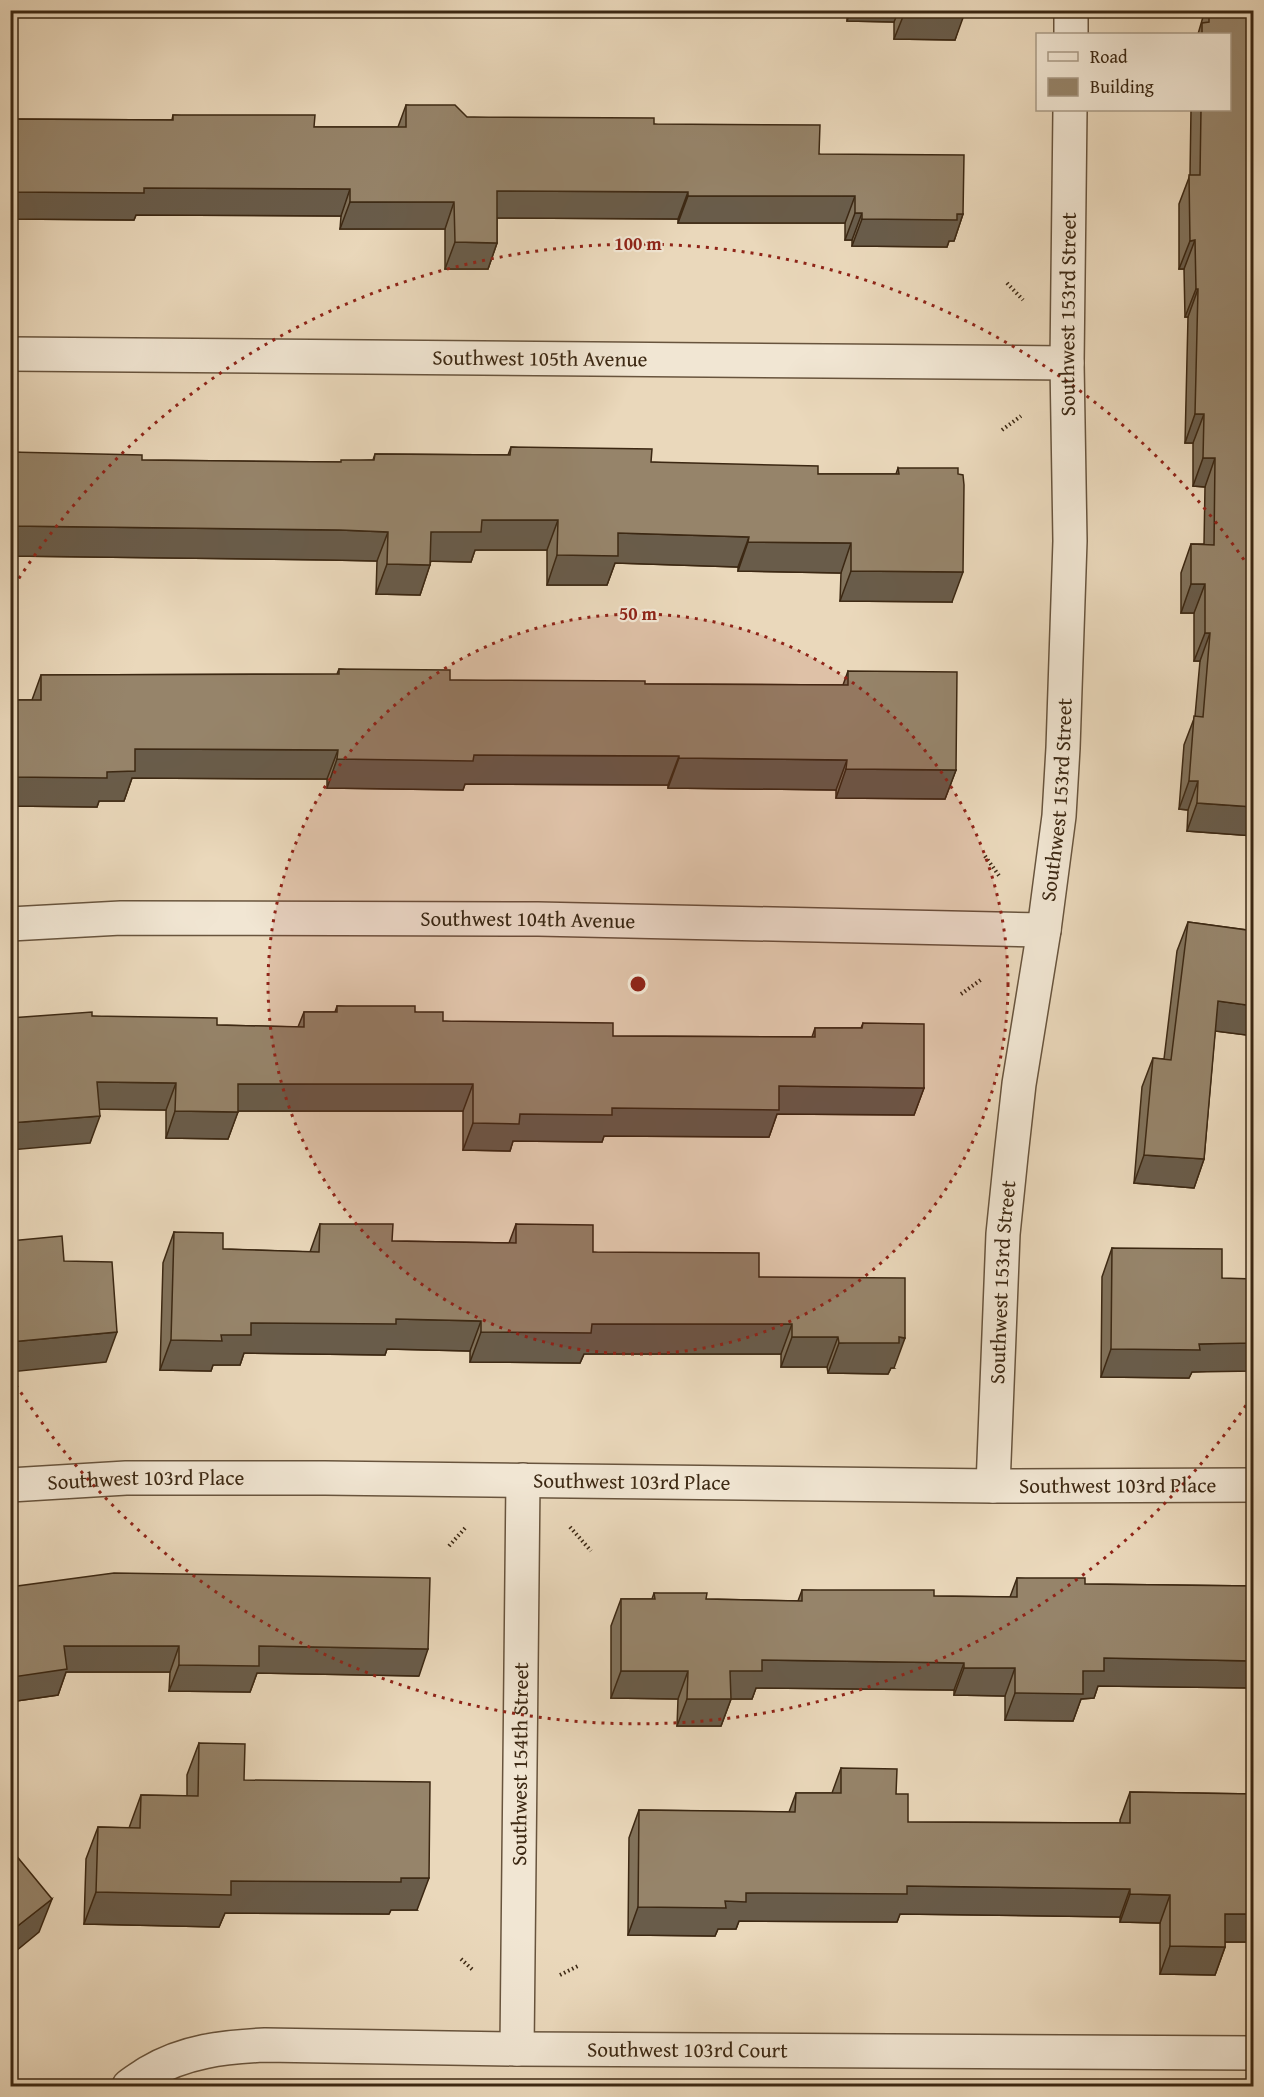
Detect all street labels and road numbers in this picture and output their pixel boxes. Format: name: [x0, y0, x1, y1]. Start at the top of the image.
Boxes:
street label: Southwest 153rd Street: [1051, 211, 1084, 417]
street label: Southwest 105th Avenue: [432, 342, 648, 374]
street label: Southwest 153rd Street: [1032, 697, 1080, 903]
street label: Southwest 104th Avenue: [420, 903, 636, 936]
street label: Southwest 153rd Street: [981, 1178, 1023, 1385]
street label: Southwest 103rd Place: [46, 1462, 245, 1498]
street label: Southwest 103rd Place: [533, 1464, 731, 1498]
street label: Southwest 103rd Place: [1019, 1469, 1217, 1501]
street label: Southwest 154th Street: [503, 1661, 536, 1866]
street label: Southwest 103rd Court: [587, 2033, 788, 2065]

